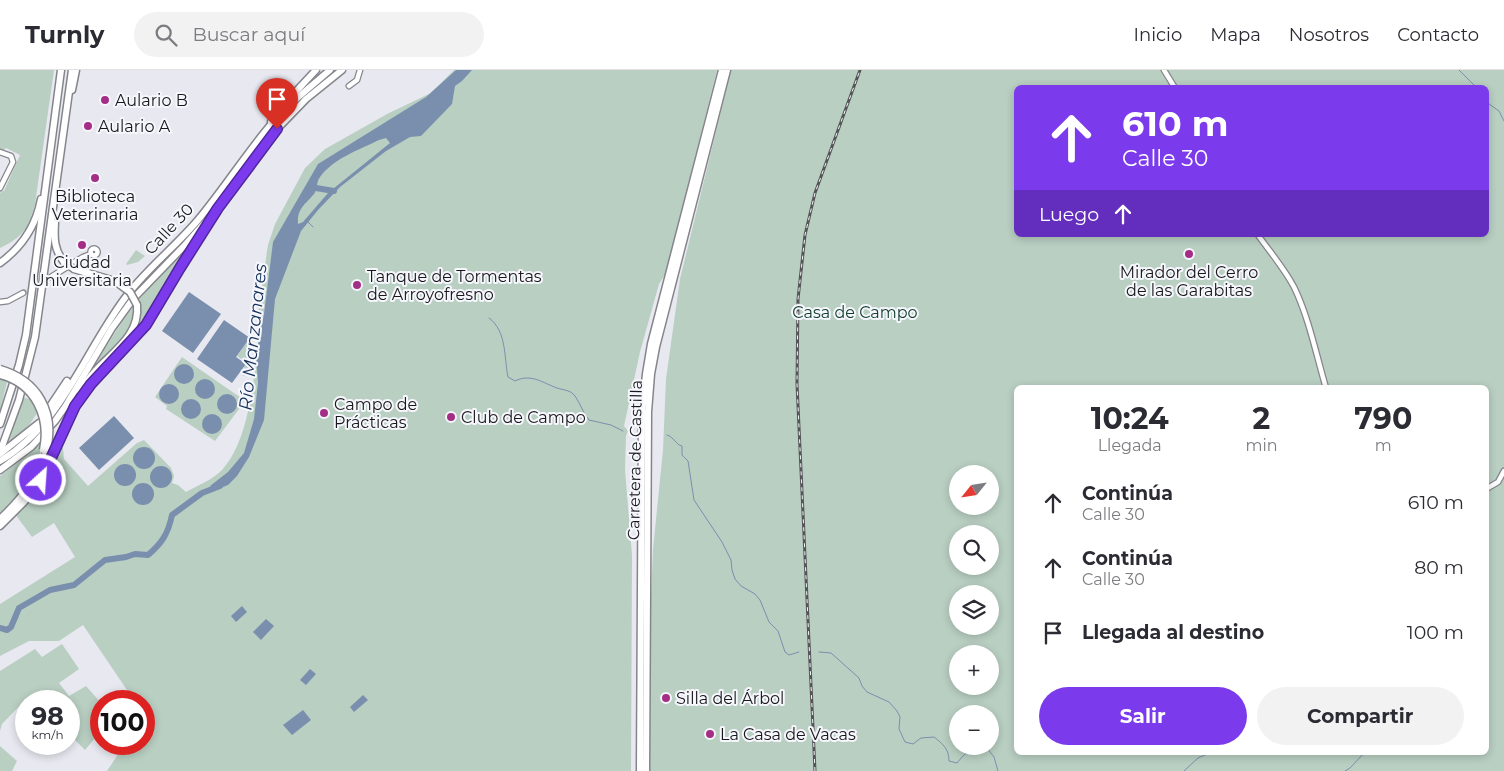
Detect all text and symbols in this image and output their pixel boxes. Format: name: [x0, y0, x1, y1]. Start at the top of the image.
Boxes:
search box: [134, 12, 484, 57]
text: Turnly: [25, 20, 104, 49]
icon: search: [152, 21, 180, 49]
text: Buscar aquí: [192, 23, 305, 46]
text: Inicio: [1134, 24, 1182, 46]
text: Mapa: [1210, 24, 1261, 46]
text: Nosotros: [1289, 24, 1369, 46]
text: Contacto: [1397, 24, 1479, 46]
pin: [256, 78, 298, 129]
icon: arrive: [263, 85, 291, 113]
place label: Aulario B: [115, 91, 188, 110]
marker: Aulario B: [99, 94, 111, 106]
text: 610 m: [1122, 102, 1228, 145]
icon: ahead: [1039, 105, 1104, 170]
place label: Aulario A: [98, 117, 171, 136]
marker: Aulario A: [82, 120, 94, 132]
text: Calle 30: [1122, 145, 1208, 172]
marker: Biblioteca Veterinaria: [89, 172, 101, 184]
place label: Biblioteca Veterinaria: [52, 187, 138, 224]
street label: Calle 30: [141, 200, 197, 258]
icon: ahead: [1109, 200, 1137, 228]
text: Luego: [1039, 203, 1099, 226]
marker: Ciudad Universitaria: [76, 239, 88, 251]
marker: Mirador del Cerro de las Garabitas: [1183, 248, 1195, 260]
place label: Ciudad Universitaria: [32, 253, 132, 290]
water label: Río Manzanares: [234, 262, 272, 412]
place label: Mirador del Cerro de las Garabitas: [1120, 263, 1258, 300]
place label: Tanque de Tormentas de Arroyofresno: [367, 267, 542, 304]
marker: Tanque de Tormentas de Arroyofresno: [351, 279, 363, 291]
park label: Casa de Campo: [792, 303, 918, 322]
street label: Carretera de Castilla: [624, 380, 646, 540]
place label: Campo de Prácticas: [334, 395, 417, 432]
text: 10:24: [1091, 400, 1169, 437]
text: 2: [1253, 400, 1270, 437]
text: 790: [1354, 400, 1412, 437]
marker: Campo de Prácticas: [318, 407, 330, 419]
place label: Club de Campo: [461, 408, 586, 427]
marker: Club de Campo: [445, 411, 457, 423]
text: Llegada: [1098, 436, 1162, 455]
text: min: [1245, 436, 1278, 455]
text: m: [1375, 436, 1392, 455]
position arrow: [14, 453, 66, 505]
north arrow: [949, 465, 999, 515]
map controls: [949, 465, 999, 755]
text: Continúa: [1082, 482, 1173, 505]
icon: ahead: [1039, 489, 1067, 517]
text: 610 m: [1408, 491, 1464, 514]
text: Calle 30: [1082, 505, 1145, 524]
button: search: [949, 525, 999, 575]
text: Continúa: [1082, 547, 1173, 570]
icon: ahead: [1039, 554, 1067, 582]
text: 80 m: [1414, 556, 1464, 579]
text: Calle 30: [1082, 570, 1145, 589]
button: layers: [949, 585, 999, 635]
icon: arrive: [1039, 619, 1067, 647]
text: Llegada al destino: [1082, 621, 1264, 644]
text: 100 m: [1407, 621, 1464, 644]
button: +: [949, 645, 999, 695]
button: Salir: [1039, 687, 1247, 745]
button: Compartir: [1257, 687, 1464, 745]
place label: Silla del Árbol: [676, 689, 784, 708]
speed limit sign: 100: [90, 690, 155, 755]
marker: Silla del Árbol: [660, 692, 672, 704]
text: 98: [31, 701, 64, 731]
button: −: [949, 705, 999, 755]
place label: La Casa de Vacas: [720, 725, 856, 744]
text: km/h: [31, 727, 64, 742]
marker: La Casa de Vacas: [704, 728, 716, 740]

